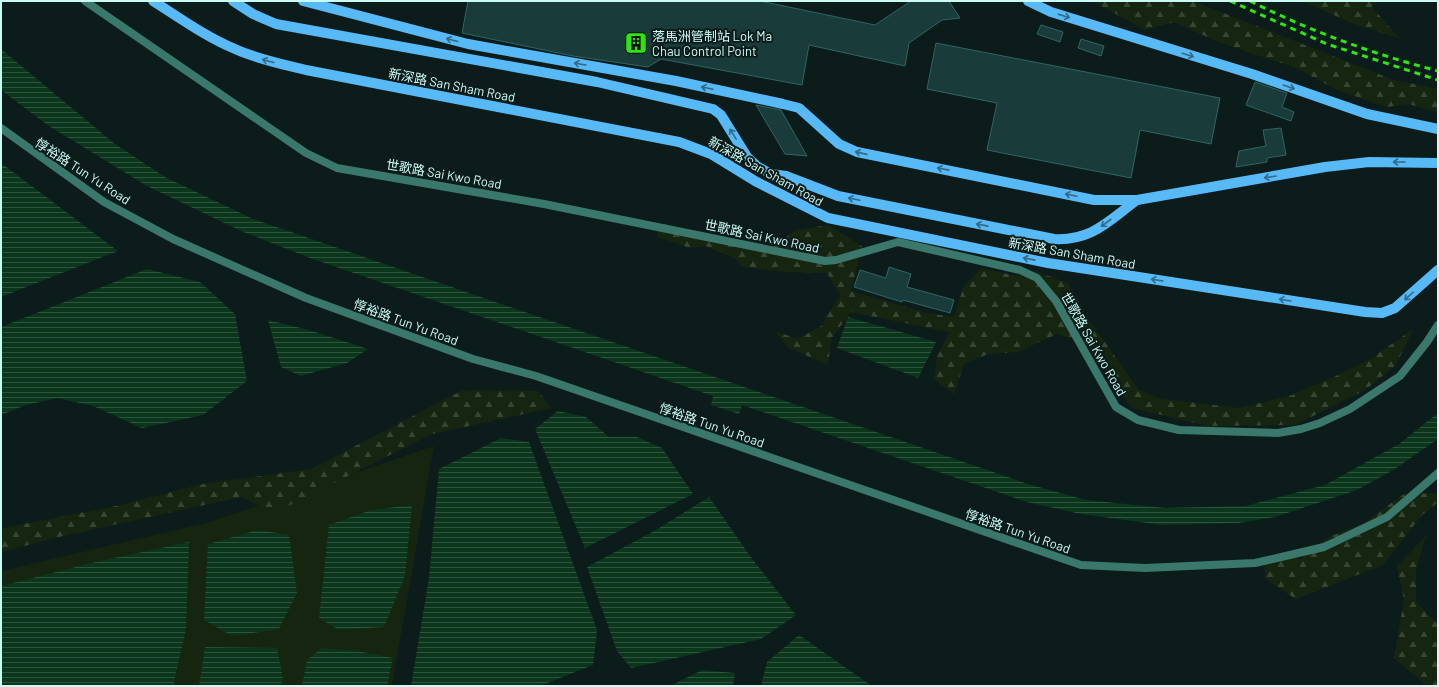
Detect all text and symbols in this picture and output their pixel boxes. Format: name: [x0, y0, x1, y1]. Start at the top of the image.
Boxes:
one-way arrow: [1057, 13, 1070, 20]
place label: 落馬洲管制站 Lok Ma Chau Control Point: [652, 28, 772, 59]
building icon: 落馬洲管制站 Lok Ma Chau Control Point: [623, 30, 649, 56]
one-way arrow: [446, 36, 459, 43]
one-way arrow: [1182, 51, 1194, 59]
one-way arrow: [262, 56, 275, 64]
one-way arrow: [574, 60, 587, 68]
street label: 新深路 San Sham Road: [387, 65, 517, 105]
one-way arrow: [701, 83, 714, 91]
one-way arrow: [1283, 84, 1295, 92]
one-way arrow: [728, 128, 736, 140]
street label: 新深路 San Sham Road: [706, 133, 826, 209]
street label: 惇裕路 Tun Yu Road: [32, 134, 134, 208]
one-way arrow: [855, 148, 868, 156]
street label: 世歌路 Sai Kwo Road: [385, 156, 503, 192]
one-way arrow: [1393, 158, 1406, 166]
one-way arrow: [937, 165, 950, 173]
one-way arrow: [1264, 173, 1277, 181]
one-way arrow: [1065, 190, 1078, 198]
one-way arrow: [848, 195, 861, 203]
street label: 世歌路 Sai Kwo Road: [703, 216, 821, 256]
one-way arrow: [1101, 219, 1112, 227]
one-way arrow: [976, 220, 989, 228]
street label: 新深路 San Sham Road: [1007, 234, 1137, 272]
one-way arrow: [1022, 255, 1035, 263]
one-way arrow: [1151, 276, 1164, 284]
street label: 世歌路 Sai Kwo Road: [1058, 289, 1130, 399]
one-way arrow: [1404, 291, 1414, 300]
street label: 惇裕路 Tun Yu Road: [351, 296, 461, 348]
one-way arrow: [1279, 296, 1292, 304]
street label: 惇裕路 Tun Yu Road: [657, 399, 767, 451]
street label: 惇裕路 Tun Yu Road: [963, 505, 1073, 557]

